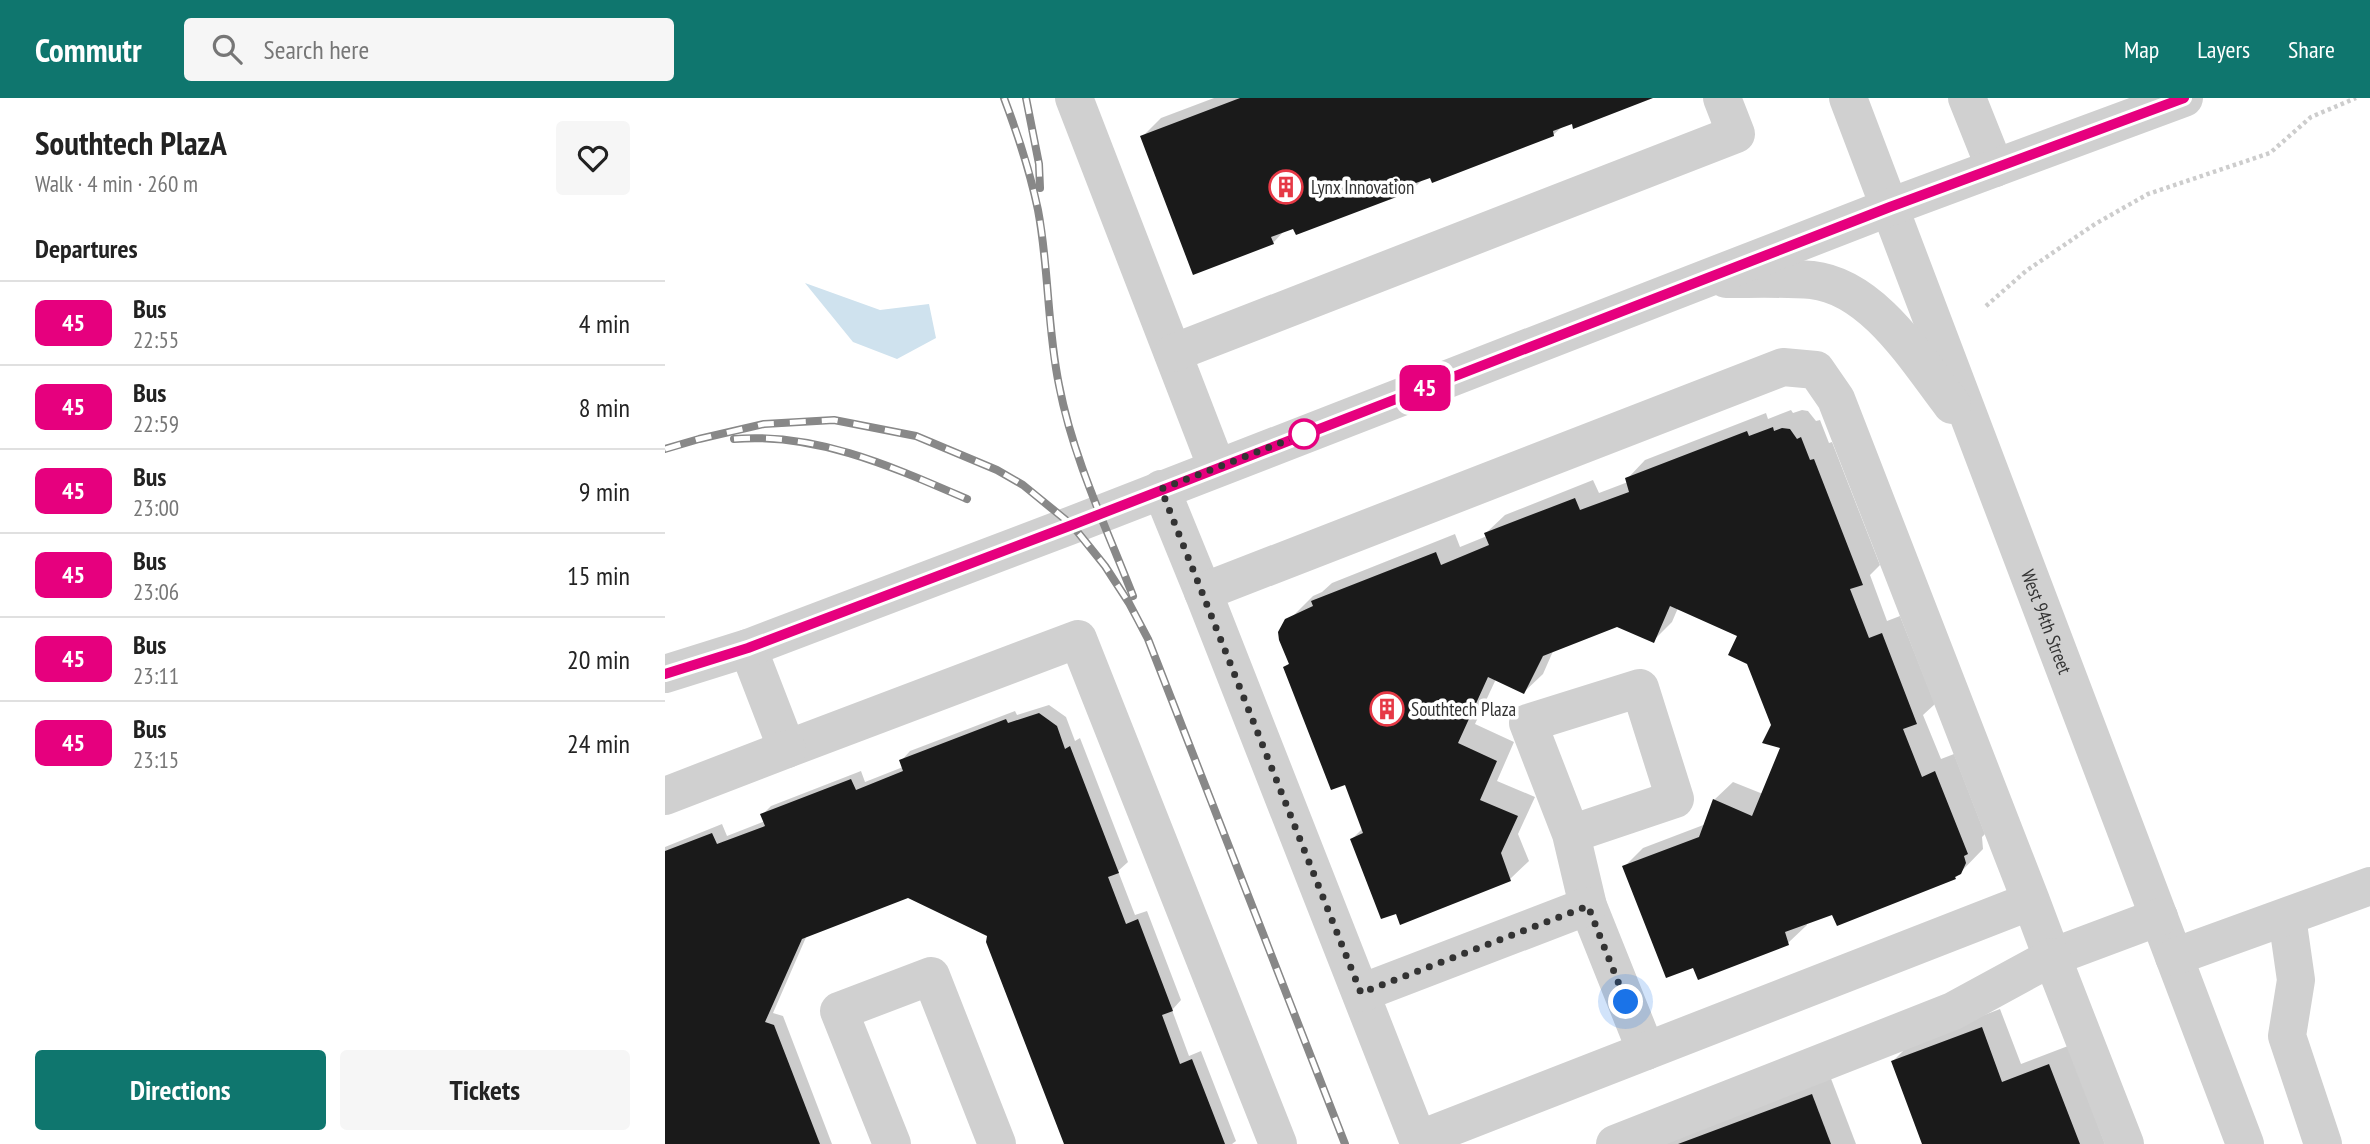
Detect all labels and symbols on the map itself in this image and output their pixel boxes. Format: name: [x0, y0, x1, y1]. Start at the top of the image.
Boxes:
building icon: Lynx Innovation: [1267, 168, 1305, 206]
place label: Lynx Innovation: [1311, 175, 1414, 199]
line badge: 45: [1393, 365, 1457, 411]
unlabelled marker: [1289, 419, 1319, 449]
street label: West 94th Street: [2016, 566, 2078, 678]
building icon: Southtech Plaza: [1368, 690, 1406, 728]
place label: Southtech Plaza: [1411, 697, 1516, 721]
your location: [1608, 984, 1643, 1019]

